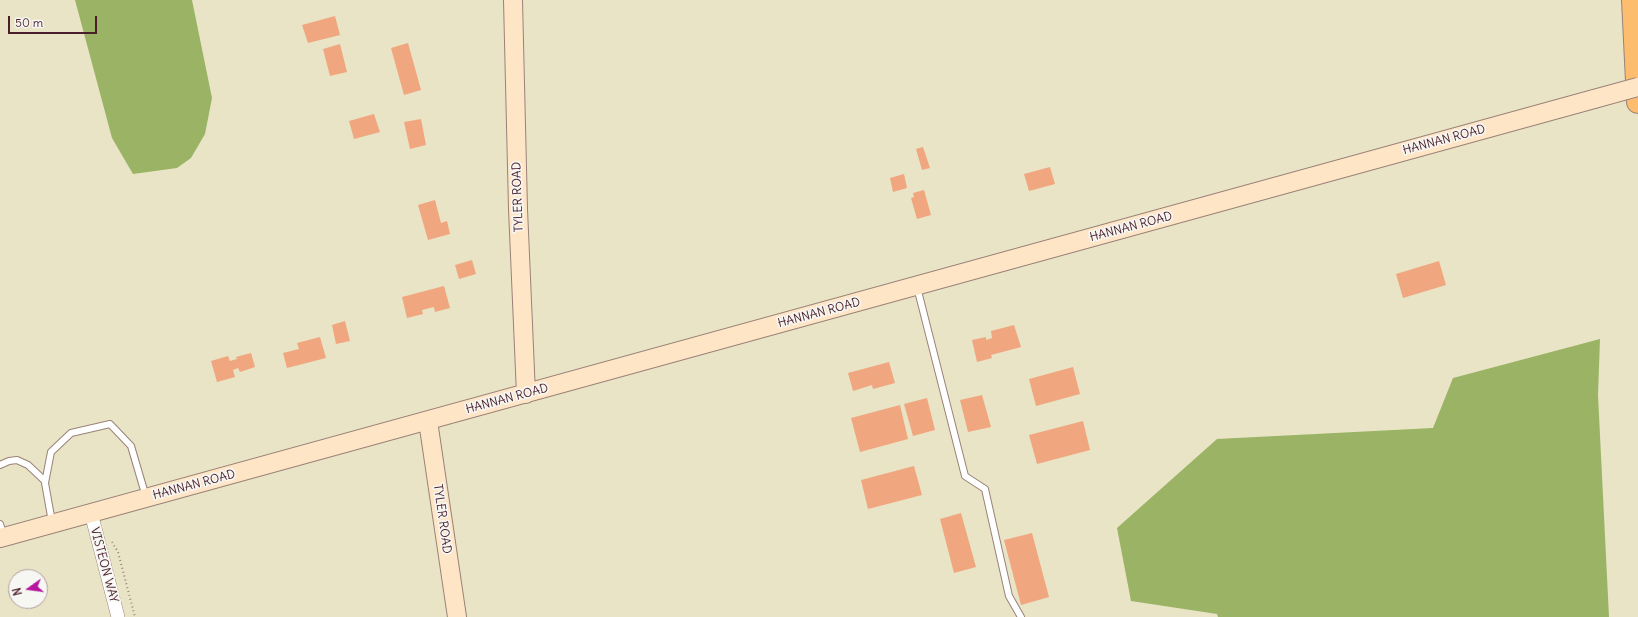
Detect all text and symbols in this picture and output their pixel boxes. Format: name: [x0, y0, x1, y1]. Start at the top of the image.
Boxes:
scale bar: [10, 8, 99, 34]
text: 50 m: [15, 15, 43, 30]
street label: HANNAN ROAD: [1401, 122, 1487, 158]
street label: TYLER ROAD: [510, 162, 526, 232]
street label: HANNAN ROAD: [1088, 209, 1174, 245]
street label: HANNAN ROAD: [776, 295, 862, 331]
street label: HANNAN ROAD: [464, 381, 550, 417]
street label: HANNAN ROAD: [151, 467, 237, 503]
street label: TYLER ROAD: [430, 483, 454, 555]
street label: VISTEON WAY: [87, 526, 121, 604]
north arrow: [8, 569, 48, 609]
text: N: [10, 586, 25, 597]

